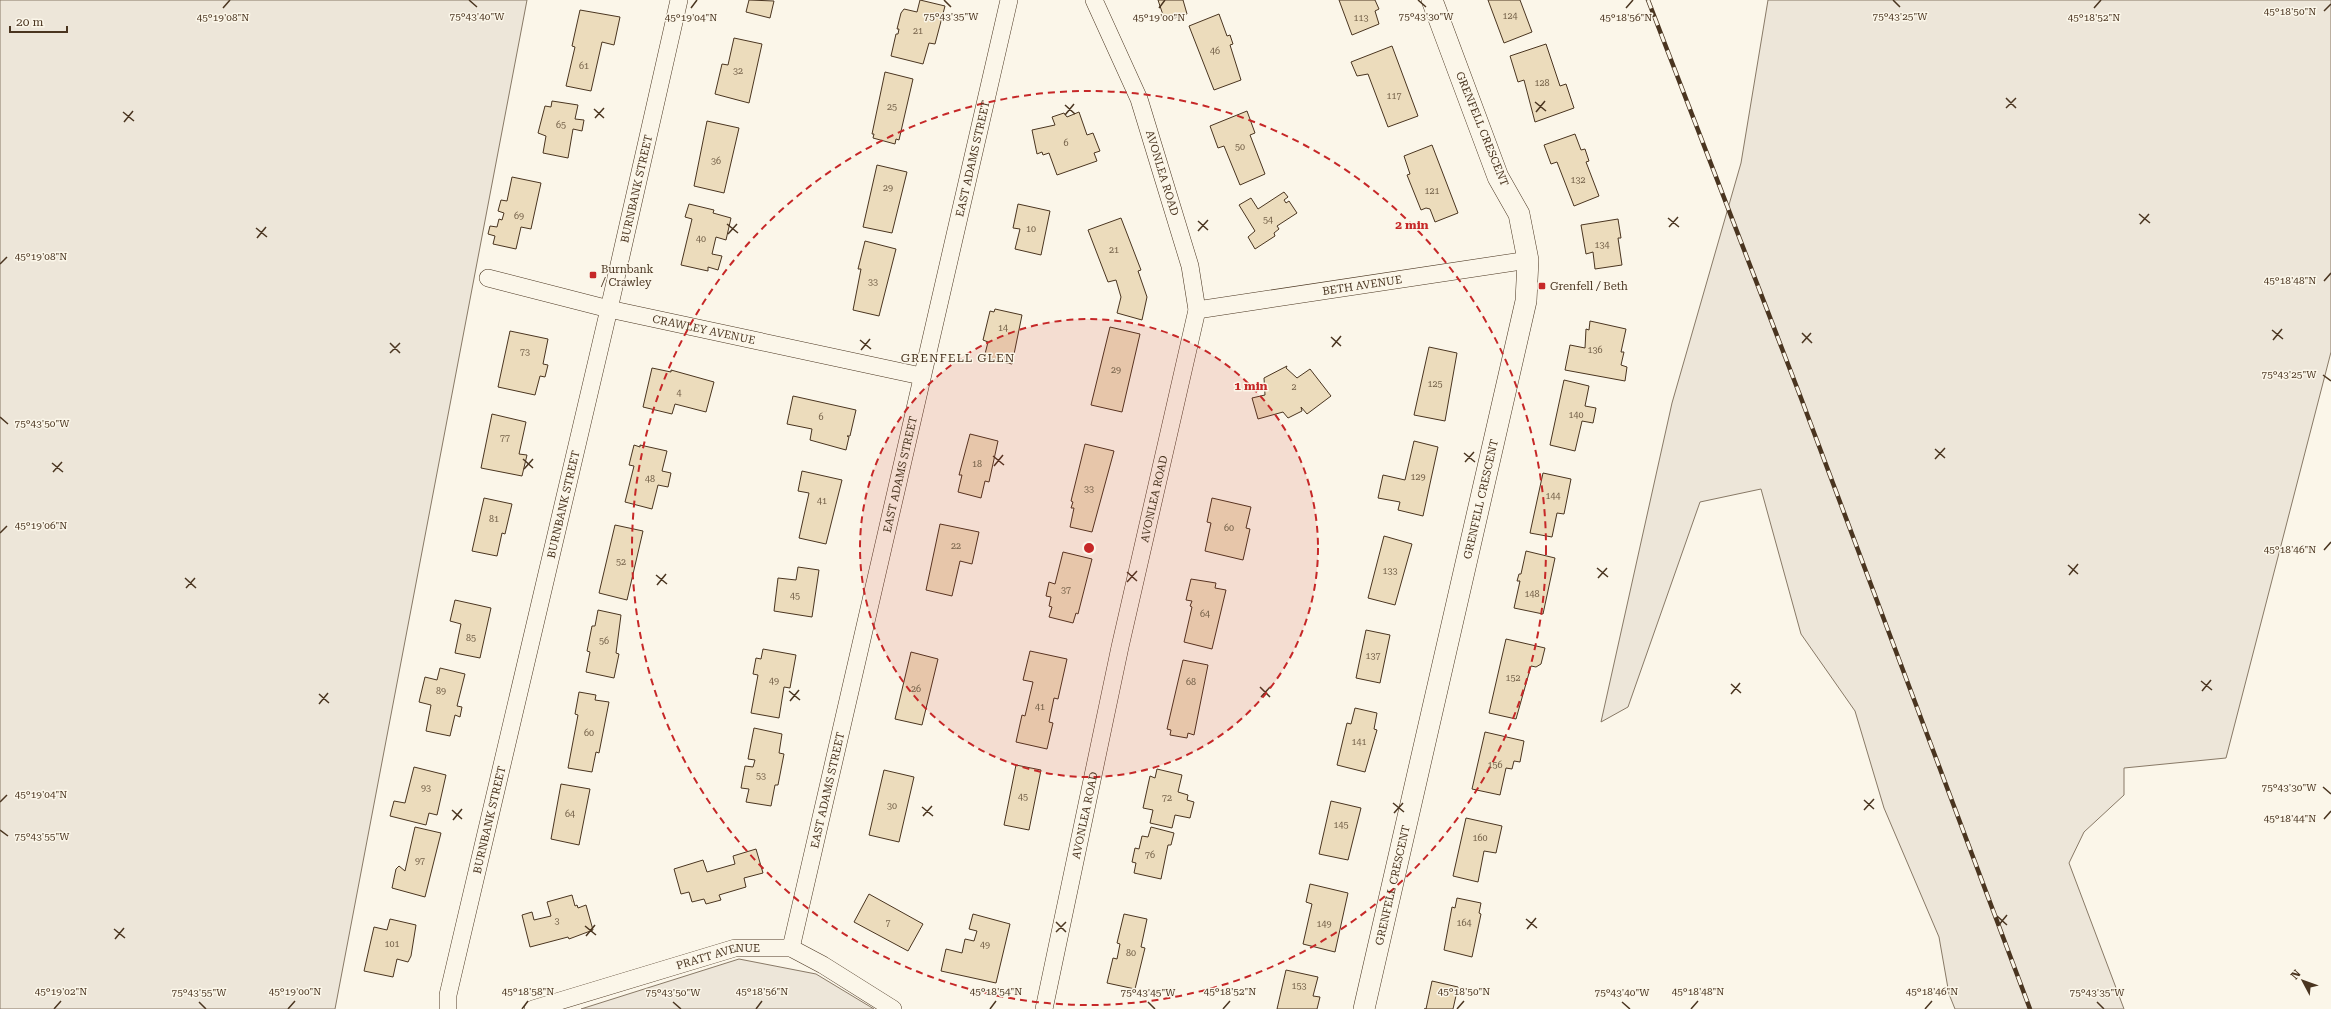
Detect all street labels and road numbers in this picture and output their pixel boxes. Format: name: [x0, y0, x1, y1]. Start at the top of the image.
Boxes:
street label: GRENFELL CRESCENT: [1453, 70, 1511, 188]
street label: EAST ADAMS STREET: [953, 99, 992, 218]
street label: AVONLEA ROAD: [1143, 129, 1181, 217]
street label: BURNBANK STREET: [618, 133, 655, 244]
street label: BETH AVENUE: [1322, 273, 1403, 297]
street label: CRAWLEY AVENUE: [651, 312, 757, 347]
street label: EAST ADAMS STREET: [880, 415, 920, 534]
street label: GRENFELL CRESCENT: [1461, 438, 1501, 560]
street label: BURNBANK STREET: [544, 449, 582, 560]
street label: AVONLEA ROAD: [1138, 454, 1170, 543]
street label: EAST ADAMS STREET: [808, 731, 847, 849]
street label: BURNBANK STREET: [470, 765, 508, 875]
street label: AVONLEA ROAD: [1069, 770, 1100, 860]
street label: GRENFELL CRESCENT: [1372, 824, 1412, 946]
street label: PRATT AVENUE: [675, 942, 760, 972]

